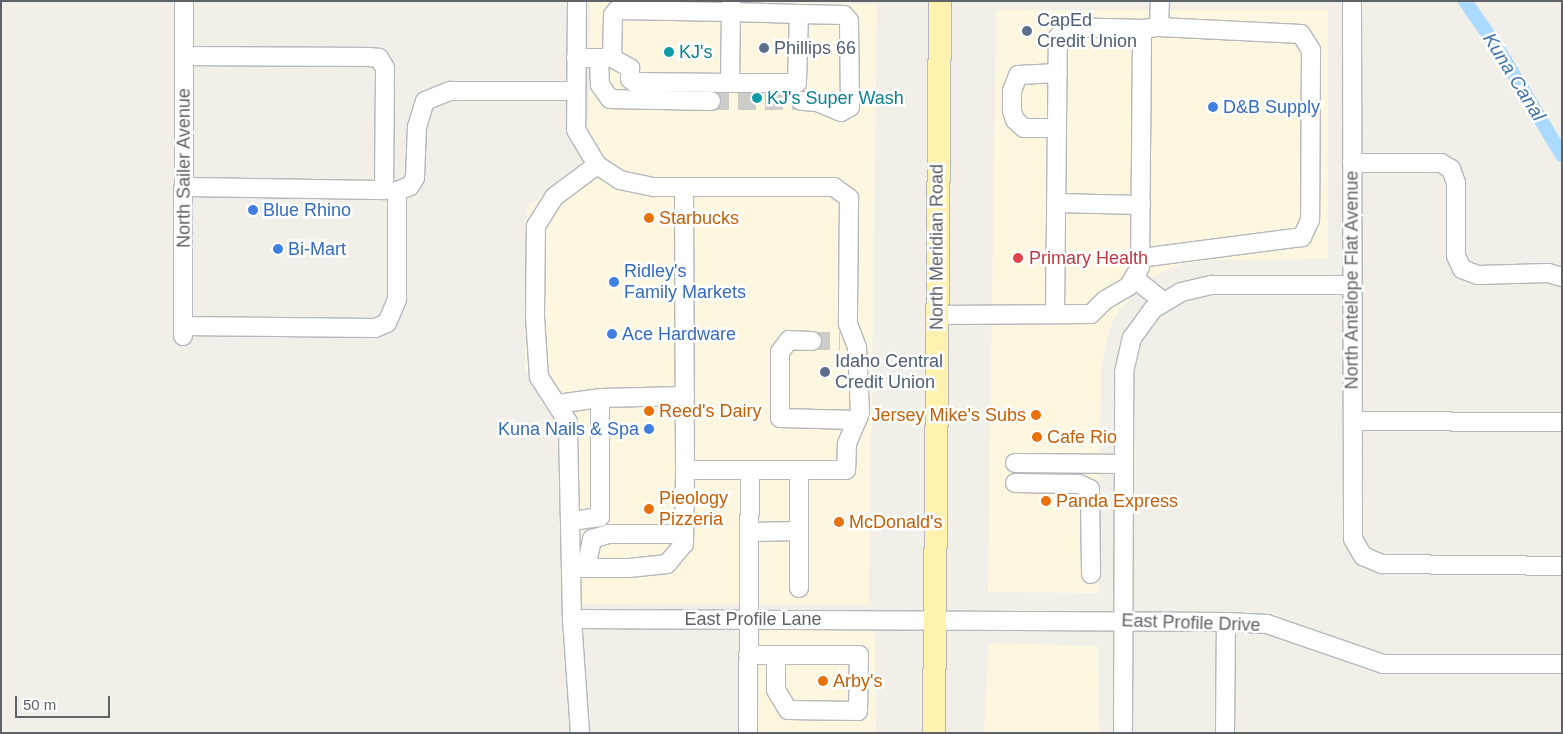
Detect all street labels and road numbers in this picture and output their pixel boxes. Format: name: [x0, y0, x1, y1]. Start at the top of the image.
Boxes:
street label: North Sailer Avenue: [173, 88, 195, 248]
street label: North Meridian Road: [926, 164, 948, 330]
street label: North Antelope Flat Avenue: [1341, 170, 1363, 390]
street label: East Profile Lane: [684, 608, 822, 630]
street label: East Profile Drive: [1121, 610, 1261, 636]

